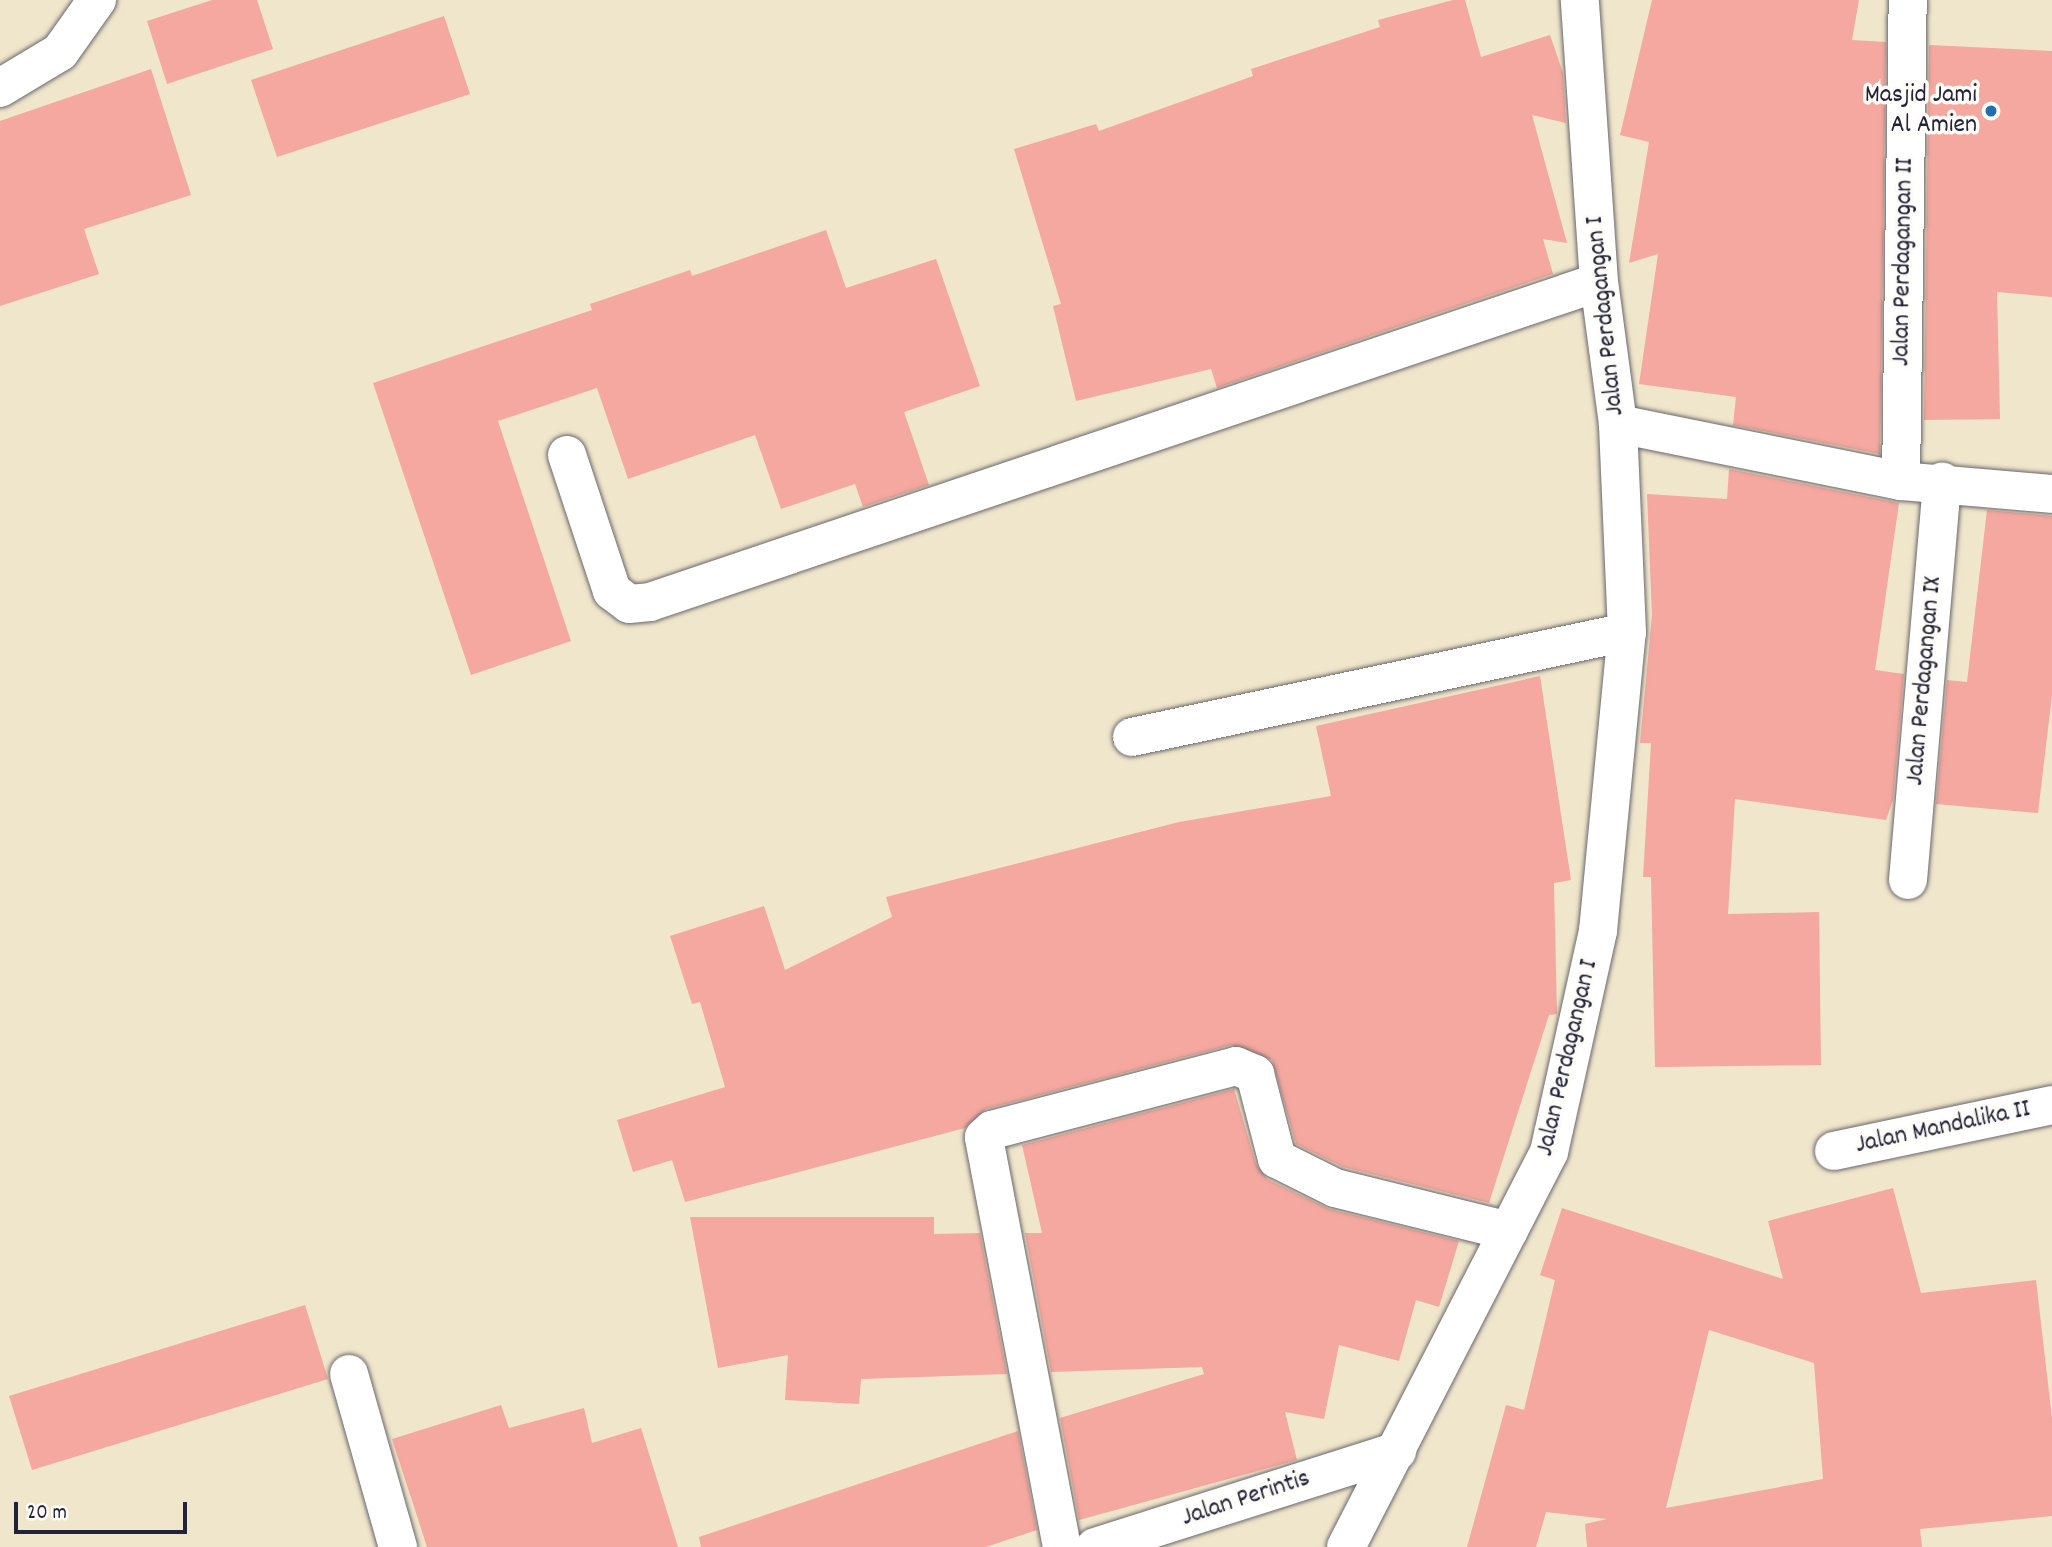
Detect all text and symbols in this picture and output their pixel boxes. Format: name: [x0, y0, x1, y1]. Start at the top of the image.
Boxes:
place label: Masjid Jami Al Amien: [1865, 80, 1977, 142]
marker: Masjid Jami Al Amien: [1983, 103, 1999, 119]
street label: Jalan Perdagangan II: [1887, 157, 1921, 367]
street label: Jalan Perdagangan I: [1580, 215, 1632, 417]
street label: Jalan Perdagangan IX: [1900, 575, 1950, 787]
street label: Jalan Perdagangan I: [1530, 957, 1606, 1159]
street label: Jalan Mandalika II: [1853, 1094, 2033, 1162]
street label: Jalan Perintis: [1178, 1464, 1314, 1534]
scale bar: [18, 1488, 191, 1532]
text: 20 m: [27, 1499, 67, 1529]

